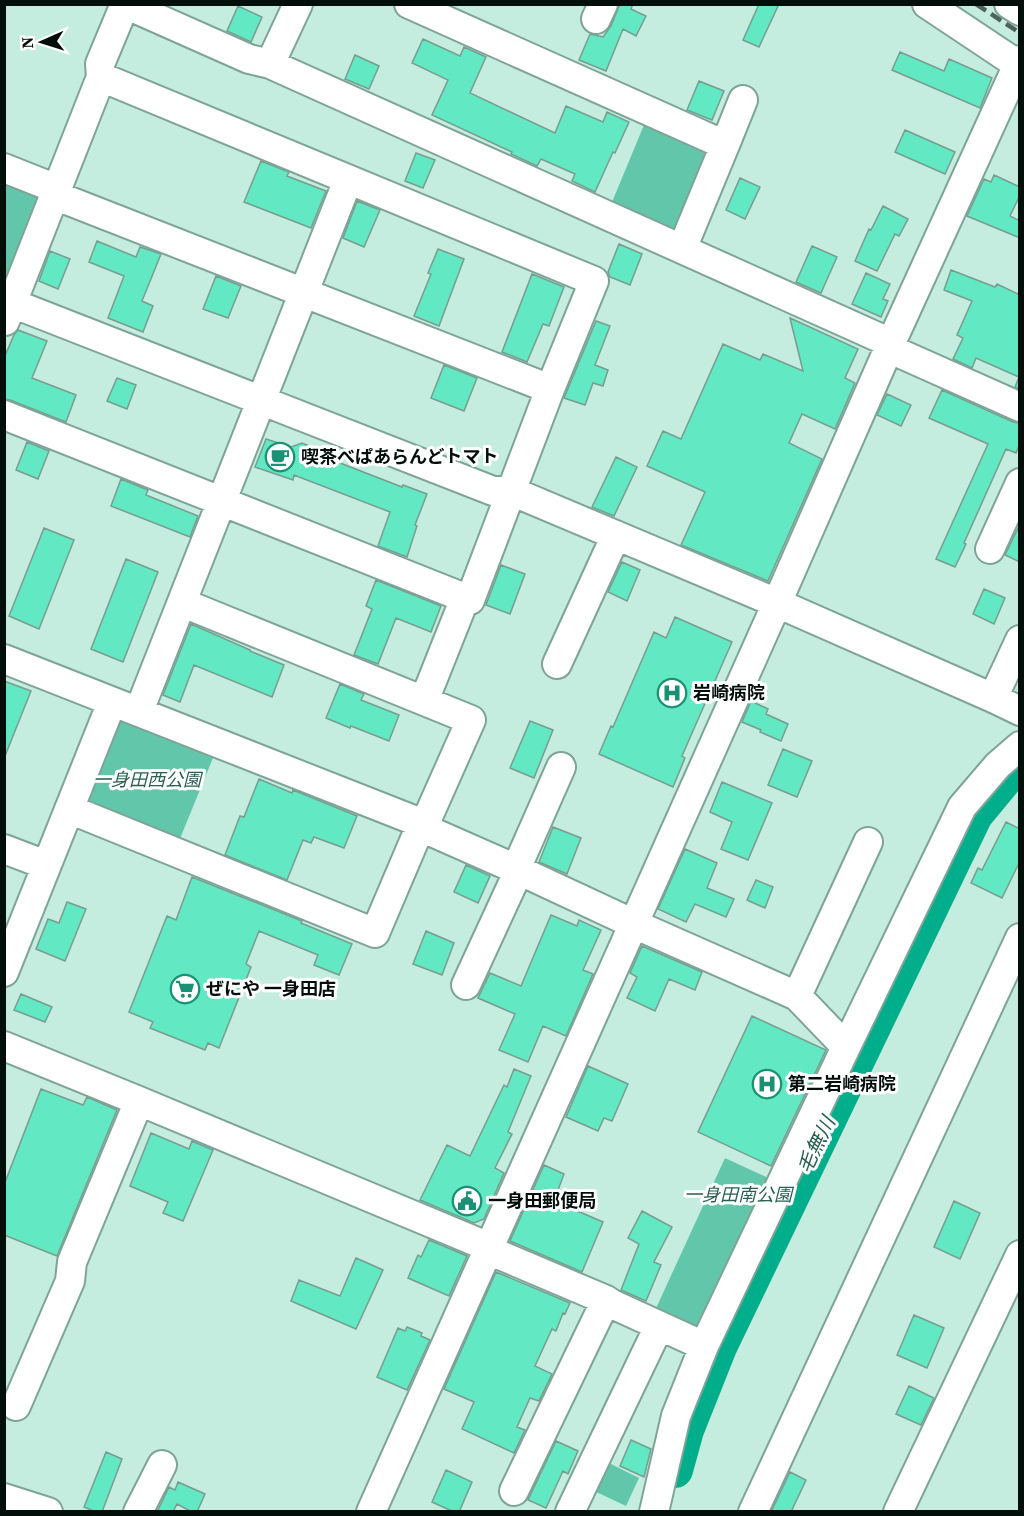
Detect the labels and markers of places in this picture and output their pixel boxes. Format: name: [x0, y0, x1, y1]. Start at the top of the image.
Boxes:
cafe icon: 喫茶べぱあらんどトマト: [264, 441, 296, 473]
place label: 喫茶べぱあらんどトマト: [301, 444, 498, 469]
hospital icon: 岩崎病院: [656, 677, 688, 709]
place label: 岩崎病院: [693, 680, 765, 705]
supermarket icon: ぜにや 一身田店: [169, 973, 201, 1005]
place label: ぜにや 一身田店: [206, 976, 336, 1001]
hospital icon: 第二岩崎病院: [751, 1068, 783, 1100]
place label: 第二岩崎病院: [788, 1071, 896, 1096]
public building icon: 一身田郵便局: [451, 1185, 483, 1217]
place label: 一身田郵便局: [488, 1188, 596, 1213]

